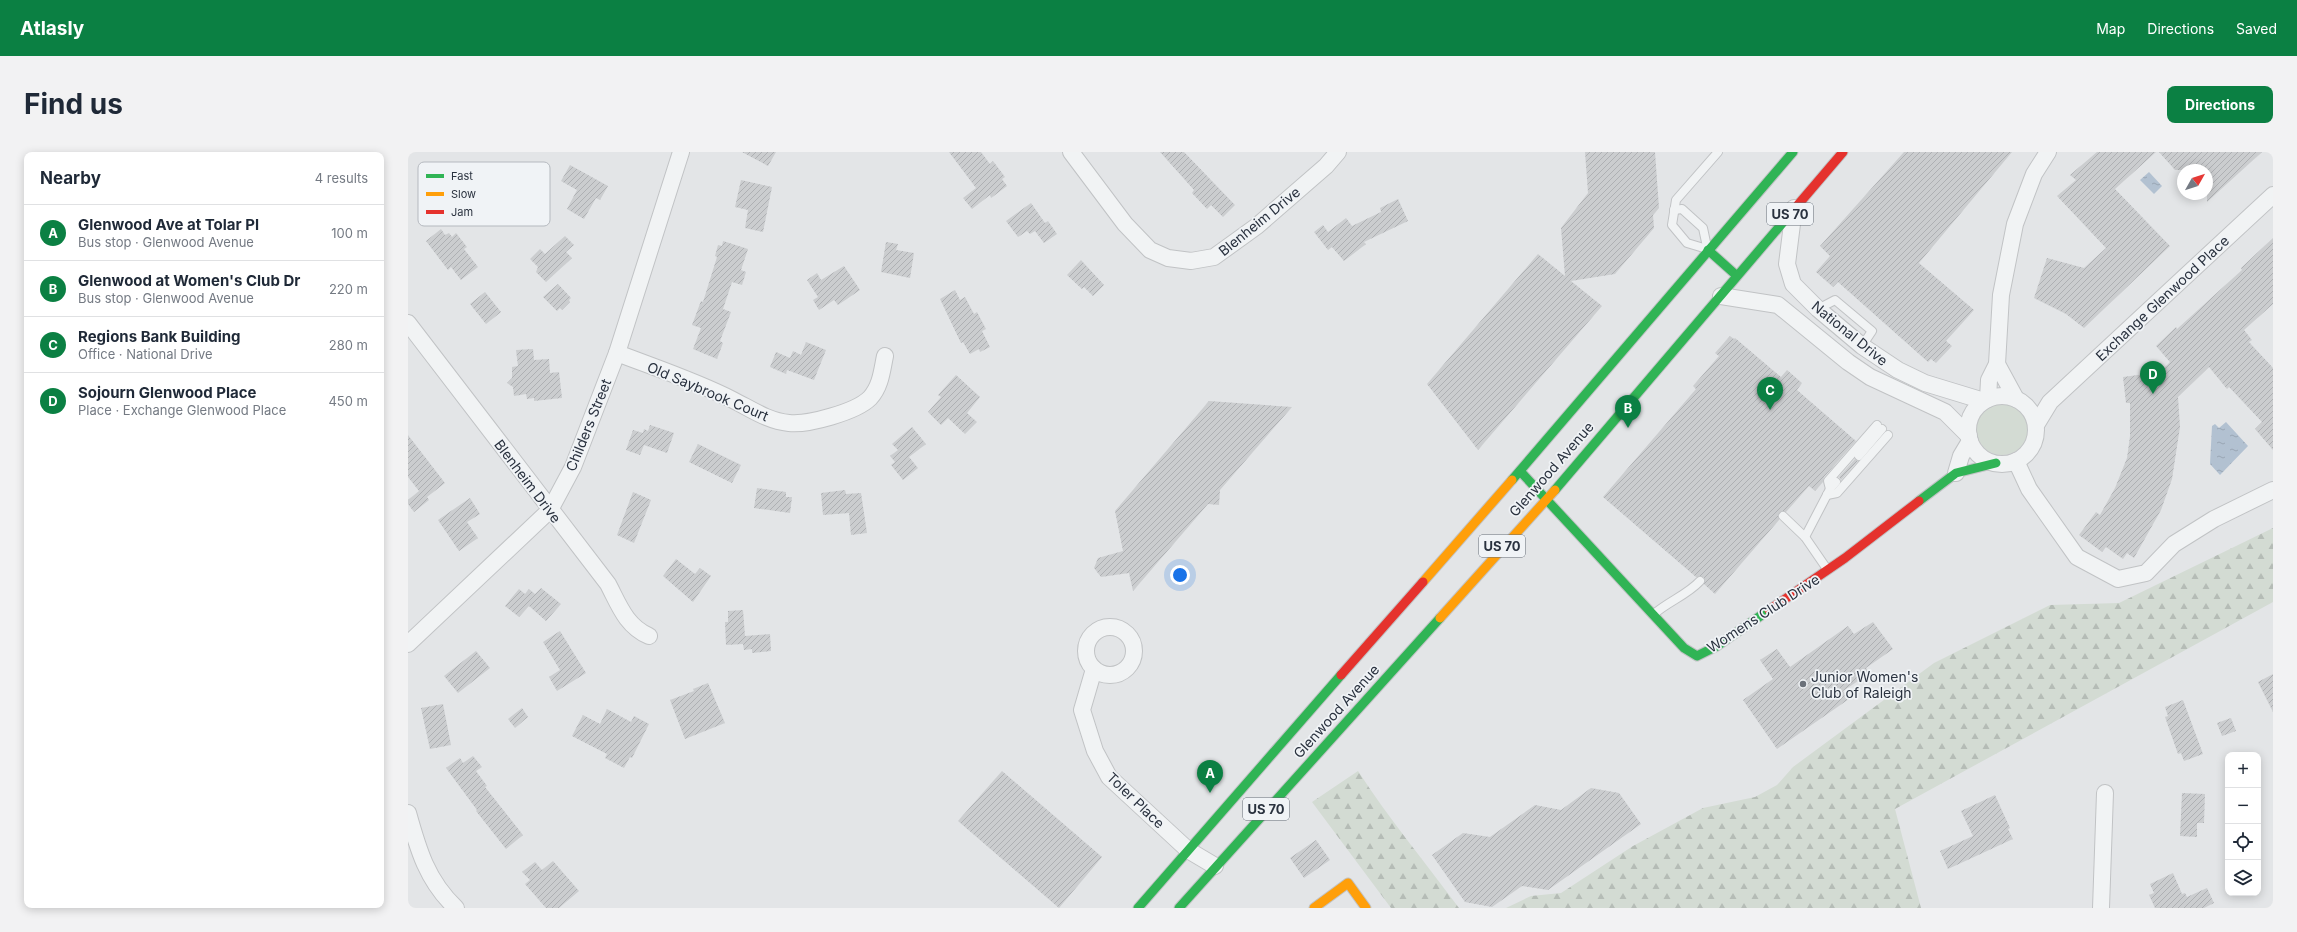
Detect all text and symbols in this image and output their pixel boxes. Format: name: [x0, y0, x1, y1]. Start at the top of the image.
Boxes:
text: Atlasly: [20, 17, 84, 40]
text: Map: [2096, 20, 2125, 37]
text: Directions: [2147, 20, 2214, 37]
text: Saved: [2236, 20, 2277, 37]
button: Directions: [2167, 86, 2273, 123]
text: Find us: [24, 87, 123, 121]
legend: [418, 162, 550, 226]
north arrow: [2177, 164, 2213, 200]
text: Nearby: [40, 168, 101, 188]
text: Fast: [451, 169, 473, 183]
text: 4 results: [315, 170, 368, 186]
street label: Blenheim Drive: [1215, 183, 1303, 259]
text: Slow: [451, 187, 476, 201]
road number: US 70: [1767, 203, 1813, 225]
text: Jam: [451, 205, 473, 219]
text: Glenwood Ave at Tolar Pl: [78, 215, 259, 234]
text: A: [48, 225, 58, 241]
text: 100 m: [331, 225, 368, 241]
street label: Exchange Glenwood Place: [2092, 232, 2232, 364]
text: Bus stop · Glenwood Avenue: [78, 234, 254, 250]
text: Glenwood at Women's Club Dr: [78, 271, 300, 290]
text: B: [49, 281, 57, 297]
text: 220 m: [329, 281, 368, 297]
text: Bus stop · Glenwood Avenue: [78, 290, 254, 306]
street label: National Drive: [1809, 297, 1891, 369]
text: Regions Bank Building: [78, 327, 241, 346]
text: C: [48, 337, 58, 353]
text: 280 m: [329, 337, 368, 353]
text: Office · National Drive: [78, 346, 213, 362]
street label: Old Saybrook Court: [645, 358, 772, 424]
pin: D: [2140, 361, 2166, 394]
street label: Childers Street: [562, 376, 614, 474]
pin: C: [1757, 377, 1783, 410]
text: Sojourn Glenwood Place: [78, 383, 257, 402]
text: D: [48, 393, 58, 409]
text: 450 m: [328, 393, 368, 409]
pin: B: [1615, 395, 1641, 428]
text: Place · Exchange Glenwood Place: [78, 402, 286, 418]
street label: Glenwood Avenue: [1505, 418, 1597, 520]
street label: Blenheim Drive: [491, 436, 565, 526]
road number: US 70: [1479, 535, 1525, 557]
your location: [1170, 565, 1190, 585]
street label: Womens Club Drive: [1704, 570, 1822, 656]
street label: Glenwood Avenue: [1290, 661, 1382, 761]
place label: Junior Women's Club of Raleigh: [1811, 668, 1918, 701]
marker: Junior Women's Club of Raleigh: [1798, 679, 1808, 689]
map controls: [2225, 752, 2261, 896]
button: +: [2225, 752, 2261, 788]
pin: A: [1197, 760, 1223, 793]
street label: Toler Place: [1104, 768, 1168, 832]
button: −: [2225, 788, 2261, 824]
road number: US 70: [1243, 798, 1289, 820]
button: locate: [2225, 824, 2261, 860]
button: layers: [2225, 860, 2261, 896]

